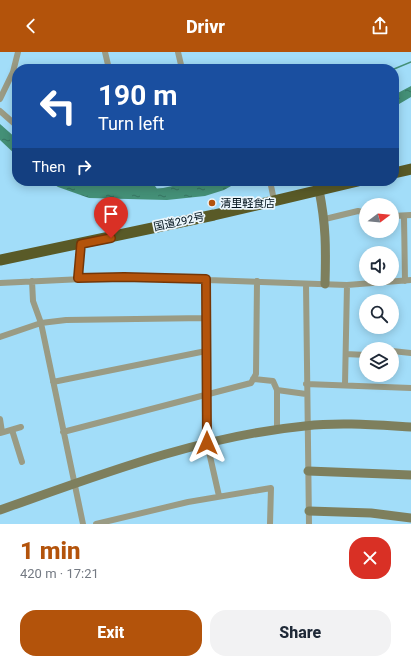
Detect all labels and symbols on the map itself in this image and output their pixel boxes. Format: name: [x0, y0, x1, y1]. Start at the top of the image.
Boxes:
pin: [94, 197, 128, 238]
place label: 清里軽食店: [220, 197, 275, 210]
marker: 清里軽食店: [207, 198, 217, 208]
north arrow: [359, 198, 399, 238]
street label: 国道292号: [152, 210, 206, 234]
position arrow: [186, 422, 228, 464]

